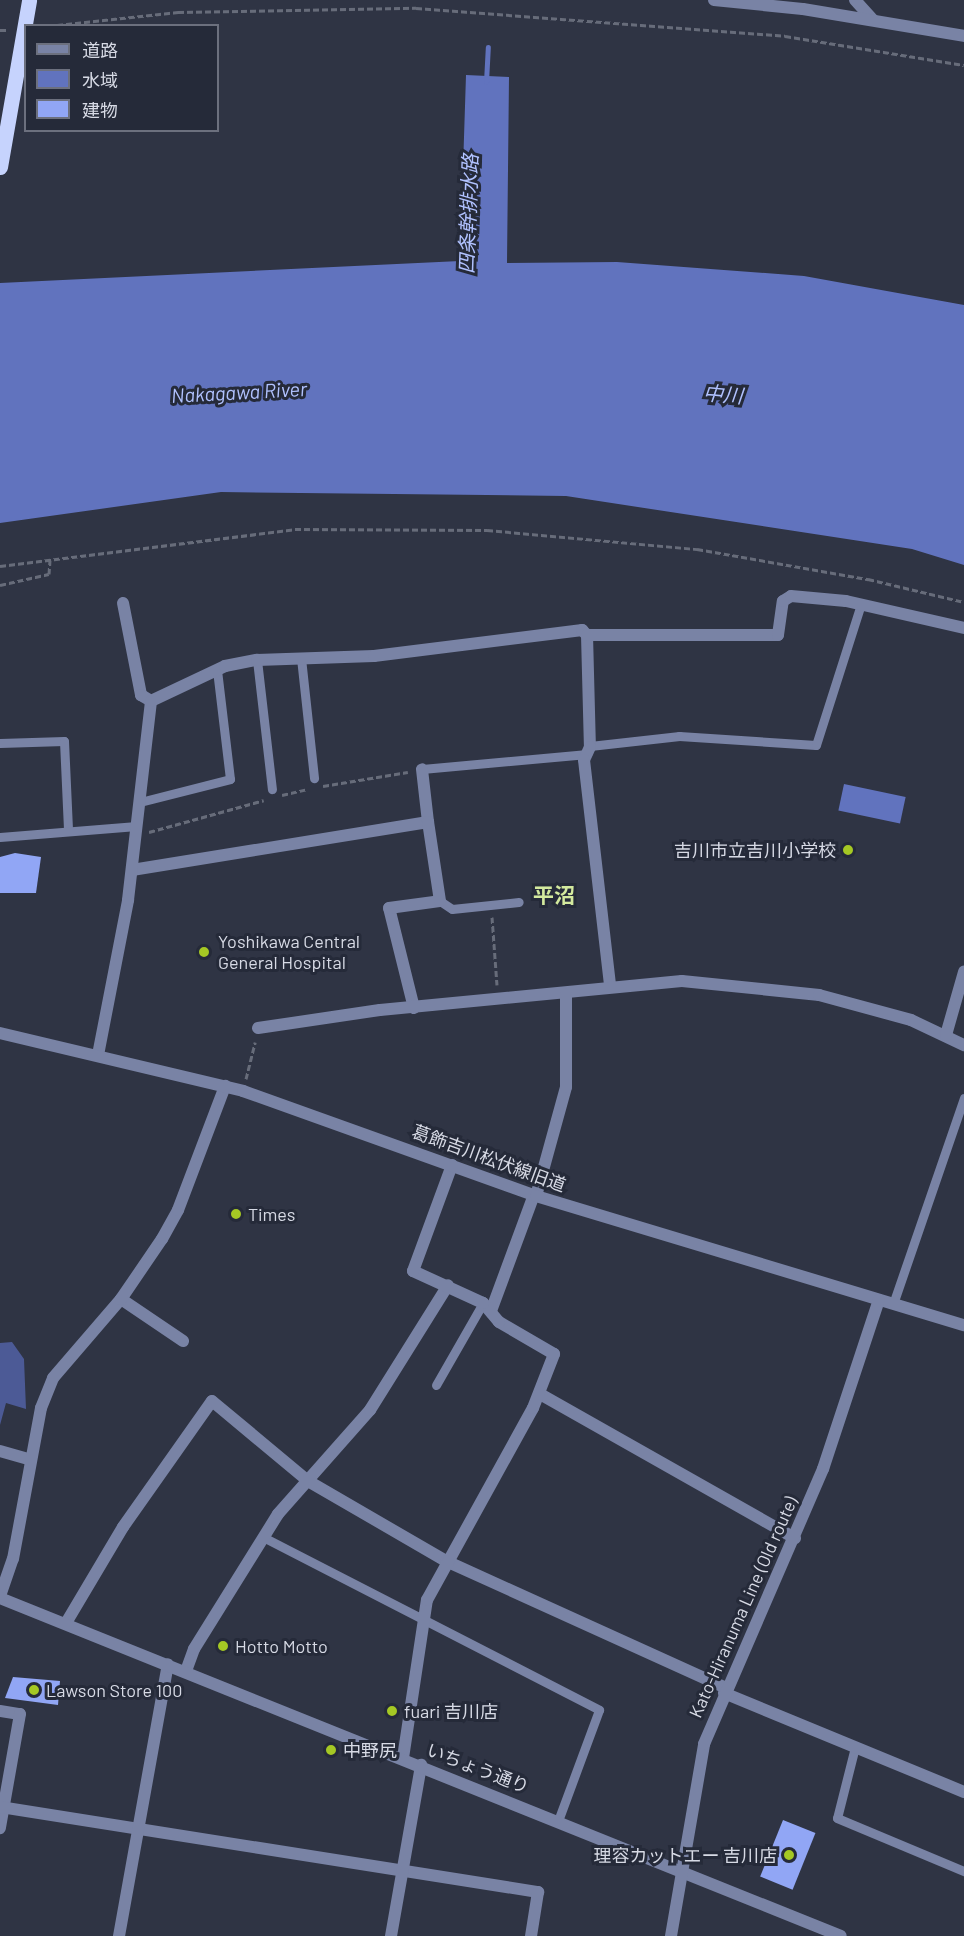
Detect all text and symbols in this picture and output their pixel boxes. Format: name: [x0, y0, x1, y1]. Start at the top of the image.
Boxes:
legend: [24, 24, 219, 132]
text: 道路: [82, 39, 118, 61]
text: 水域: [82, 69, 118, 91]
text: 建物: [82, 99, 118, 121]
water label: 四条幹排水路: [454, 154, 482, 274]
water label: Nakagawa River: [171, 376, 307, 408]
water label: 中川: [702, 380, 744, 408]
place label: 吉川市立吉川小学校: [674, 839, 836, 861]
marker: 吉川市立吉川小学校: [841, 843, 855, 857]
district label: 平沼: [533, 882, 575, 908]
place label: Yoshikawa Central General Hospital: [218, 931, 360, 974]
marker: Yoshikawa Central General Hospital: [195, 943, 213, 961]
street label: 葛飾吉川松伏線旧道: [409, 1120, 569, 1196]
place label: Times: [248, 1203, 295, 1225]
marker: Times: [229, 1207, 243, 1221]
street label: Kato-Hiranuma Line (Old route): [684, 1493, 802, 1721]
place label: Hotto Motto: [235, 1635, 328, 1657]
marker: Hotto Motto: [216, 1639, 230, 1653]
place label: Lawson Store 100: [46, 1679, 182, 1701]
marker: Lawson Store 100: [27, 1683, 41, 1697]
place label: fuari 吉川店: [404, 1700, 498, 1722]
marker: fuari 吉川店: [385, 1704, 399, 1718]
place label: 中野尻: [343, 1739, 397, 1761]
street label: いちょう通り: [424, 1739, 532, 1797]
marker: 中野尻: [324, 1743, 338, 1757]
place label: 理容カットエー 吉川店: [593, 1844, 777, 1866]
marker: 理容カットエー 吉川店: [782, 1848, 796, 1862]

